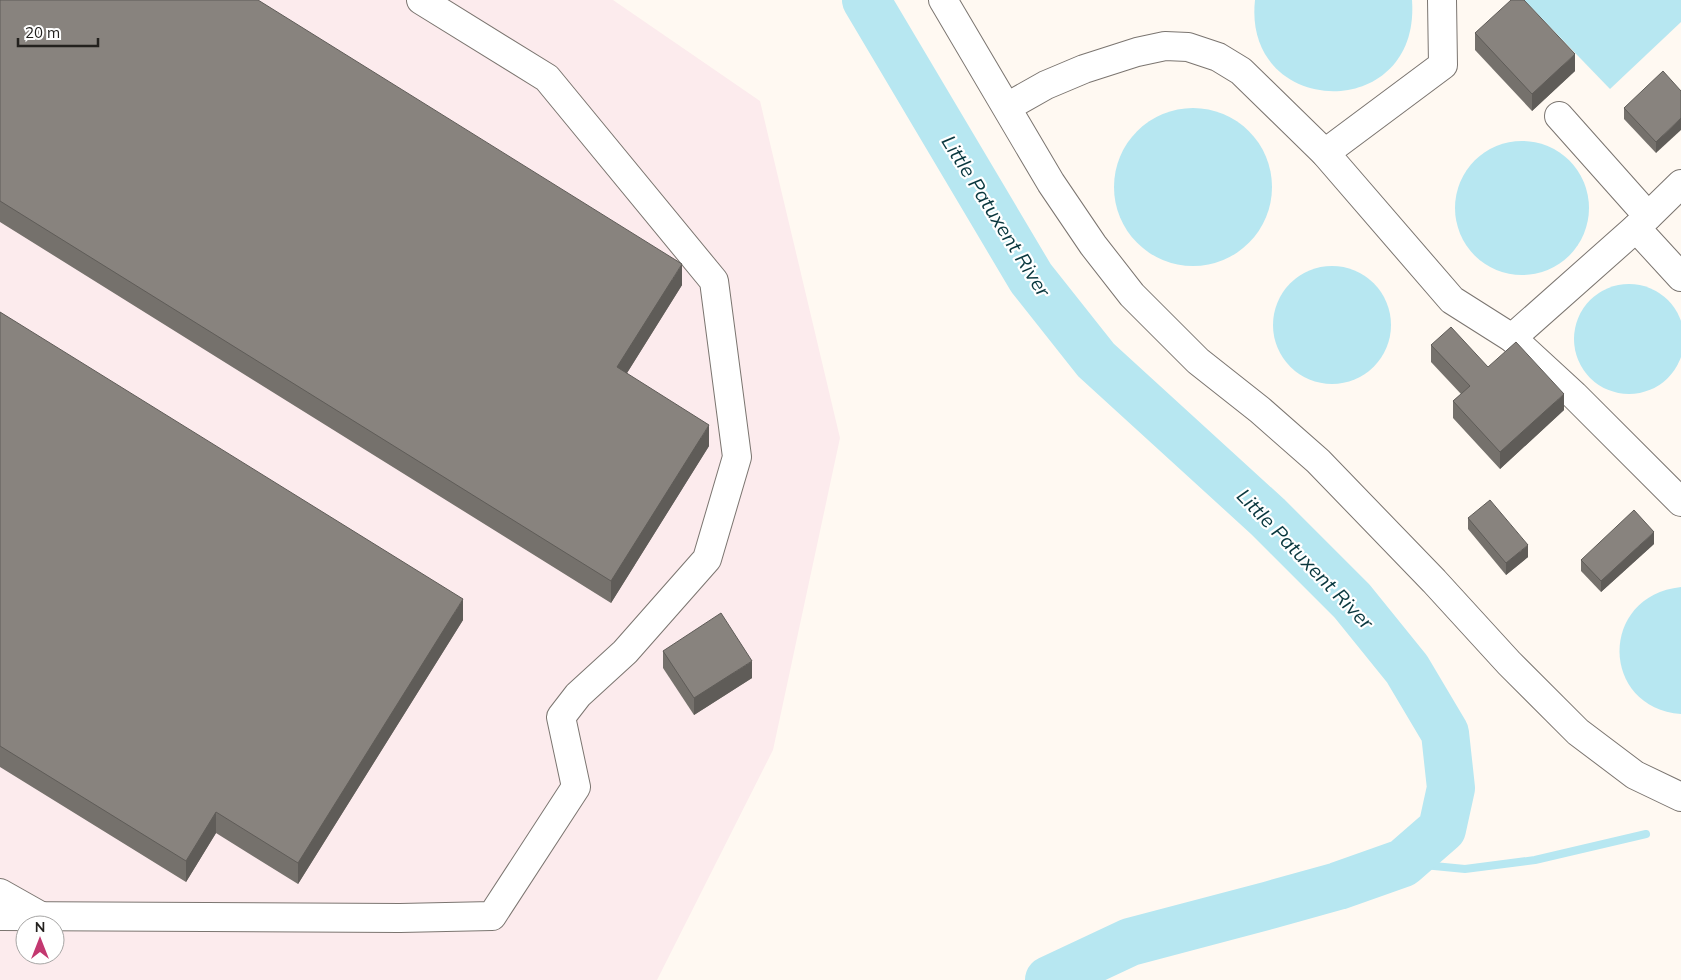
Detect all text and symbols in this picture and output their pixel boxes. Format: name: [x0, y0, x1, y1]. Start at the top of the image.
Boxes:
scale bar: [18, 15, 98, 47]
text: 20 m: [25, 23, 60, 42]
water label: Little Patuxent River: [937, 130, 1057, 302]
water label: Little Patuxent River: [1232, 483, 1379, 635]
north arrow: [15, 915, 65, 965]
text: N: [35, 918, 45, 936]

